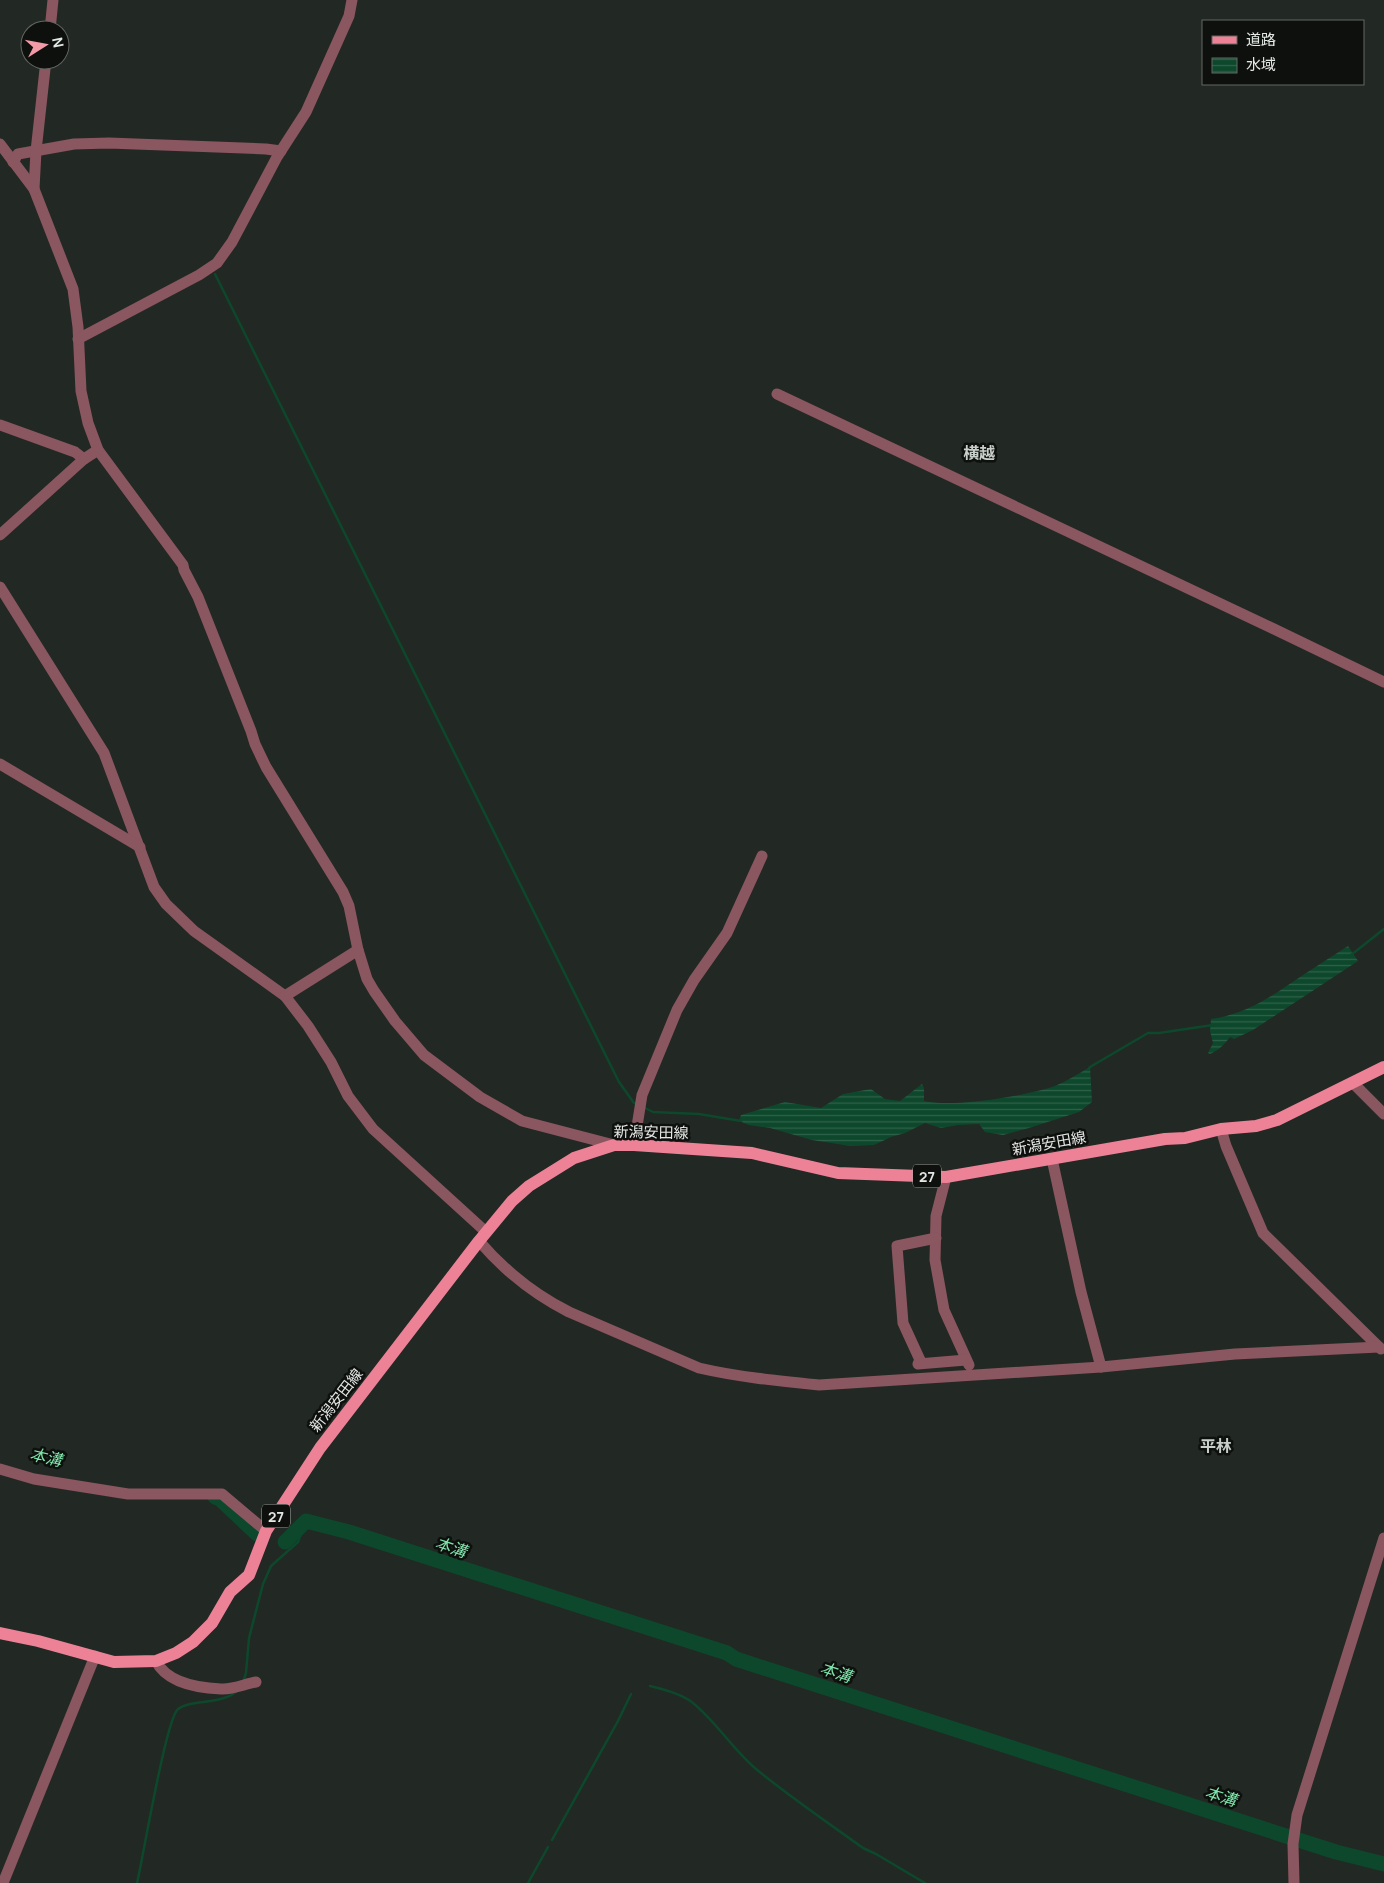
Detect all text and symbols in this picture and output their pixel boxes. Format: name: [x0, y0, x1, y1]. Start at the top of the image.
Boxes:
north arrow: [20, 20, 70, 70]
legend: [1202, 20, 1364, 85]
text: 道路: [1246, 29, 1276, 50]
text: N: [48, 36, 69, 49]
text: 水域: [1246, 54, 1276, 75]
district label: 横越: [963, 442, 995, 464]
street label: 新潟安田線: [613, 1121, 689, 1143]
street label: 新潟安田線: [1010, 1126, 1088, 1160]
road number: 27: [913, 1164, 941, 1188]
street label: 新潟安田線: [305, 1364, 367, 1436]
district label: 平林: [1200, 1435, 1232, 1457]
water label: 本溝: [28, 1443, 66, 1472]
road number: 27: [262, 1504, 290, 1528]
water label: 本溝: [432, 1532, 472, 1563]
water label: 本溝: [817, 1657, 857, 1688]
water label: 本溝: [1202, 1781, 1241, 1812]

